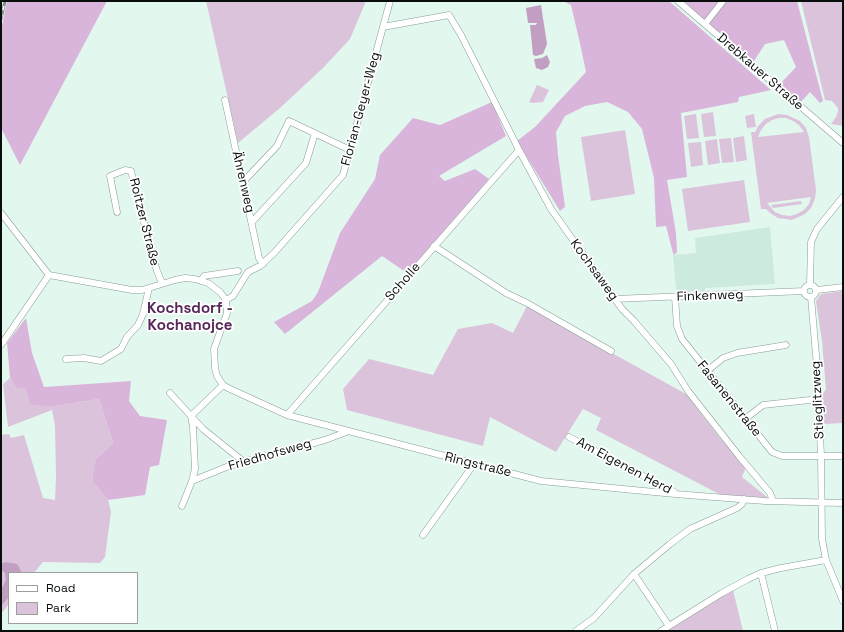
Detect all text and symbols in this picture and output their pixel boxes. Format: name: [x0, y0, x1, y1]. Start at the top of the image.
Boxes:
street label: Drebkauer Straße: [714, 30, 806, 114]
street label: Florian-Geyer-Weg: [338, 50, 384, 168]
street label: Ährenweg: [228, 150, 258, 214]
street label: Roitzer Straße: [126, 177, 162, 267]
street label: Kochsaweg: [567, 236, 621, 304]
street label: Scholle: [382, 260, 424, 304]
street label: Finkenweg: [676, 287, 744, 305]
district label: Kochsdorf - Kochanojce: [147, 300, 233, 335]
street label: Fasanenstraße: [694, 358, 764, 440]
street label: Stieglitzweg: [808, 360, 828, 440]
street label: Am Eigenen Herd: [574, 434, 674, 498]
street label: Friedhofsweg: [227, 436, 313, 474]
street label: Ringstraße: [443, 449, 513, 481]
legend: [8, 572, 138, 624]
text: Road: [46, 580, 75, 596]
text: Park: [46, 600, 71, 616]

